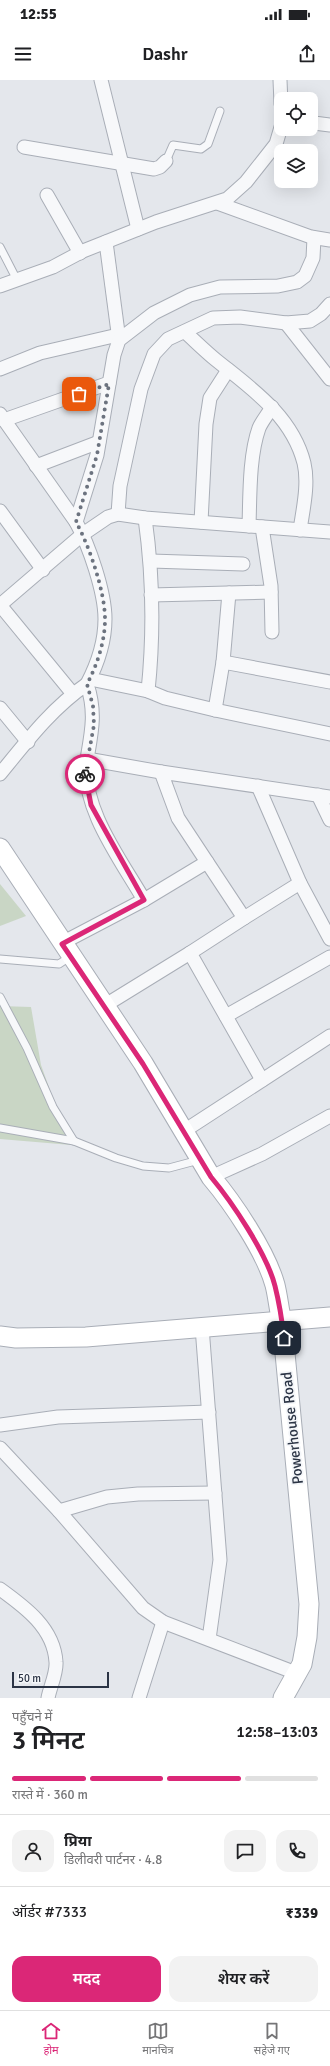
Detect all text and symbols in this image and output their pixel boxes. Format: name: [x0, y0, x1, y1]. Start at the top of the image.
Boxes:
text: 12:55: [20, 5, 57, 23]
icon: menu: [12, 43, 34, 65]
text: Dashr: [142, 43, 188, 65]
icon: share: [296, 43, 318, 65]
map controls: [274, 92, 318, 188]
button: locate: [274, 92, 318, 136]
button: layers: [274, 144, 318, 188]
pin: [62, 377, 96, 411]
icon: bag: [68, 383, 90, 405]
courier: [65, 754, 105, 794]
icon: bike: [74, 763, 96, 785]
pin: [267, 1321, 301, 1355]
icon: home: [273, 1327, 295, 1349]
street label: Powerhouse Road: [277, 1371, 307, 1485]
scale bar: [12, 1670, 109, 1689]
text: 50 m: [18, 1672, 41, 1685]
text: पहुँचने में: [12, 1709, 52, 1725]
text: 12:58–13:03: [237, 1723, 318, 1741]
text: 3 मिनट: [12, 1725, 85, 1757]
text: रास्ते में · 360 m: [12, 1787, 88, 1803]
button: person: [12, 1830, 54, 1872]
button: chat: [224, 1830, 266, 1872]
button: phone: [276, 1830, 318, 1872]
text: प्रिया: [64, 1832, 92, 1850]
text: डिलीवरी पार्टनर · 4.8: [64, 1852, 162, 1868]
text: ऑर्डर #7333: [12, 1903, 87, 1921]
text: ₹339: [286, 1904, 318, 1922]
button: मदद: [12, 1956, 161, 2002]
button: शेयर करें: [169, 1956, 318, 2002]
tab: होम: [40, 2020, 62, 2058]
tab: मानचित्र: [142, 2020, 174, 2058]
tab: सहेजे गए: [254, 2020, 290, 2058]

